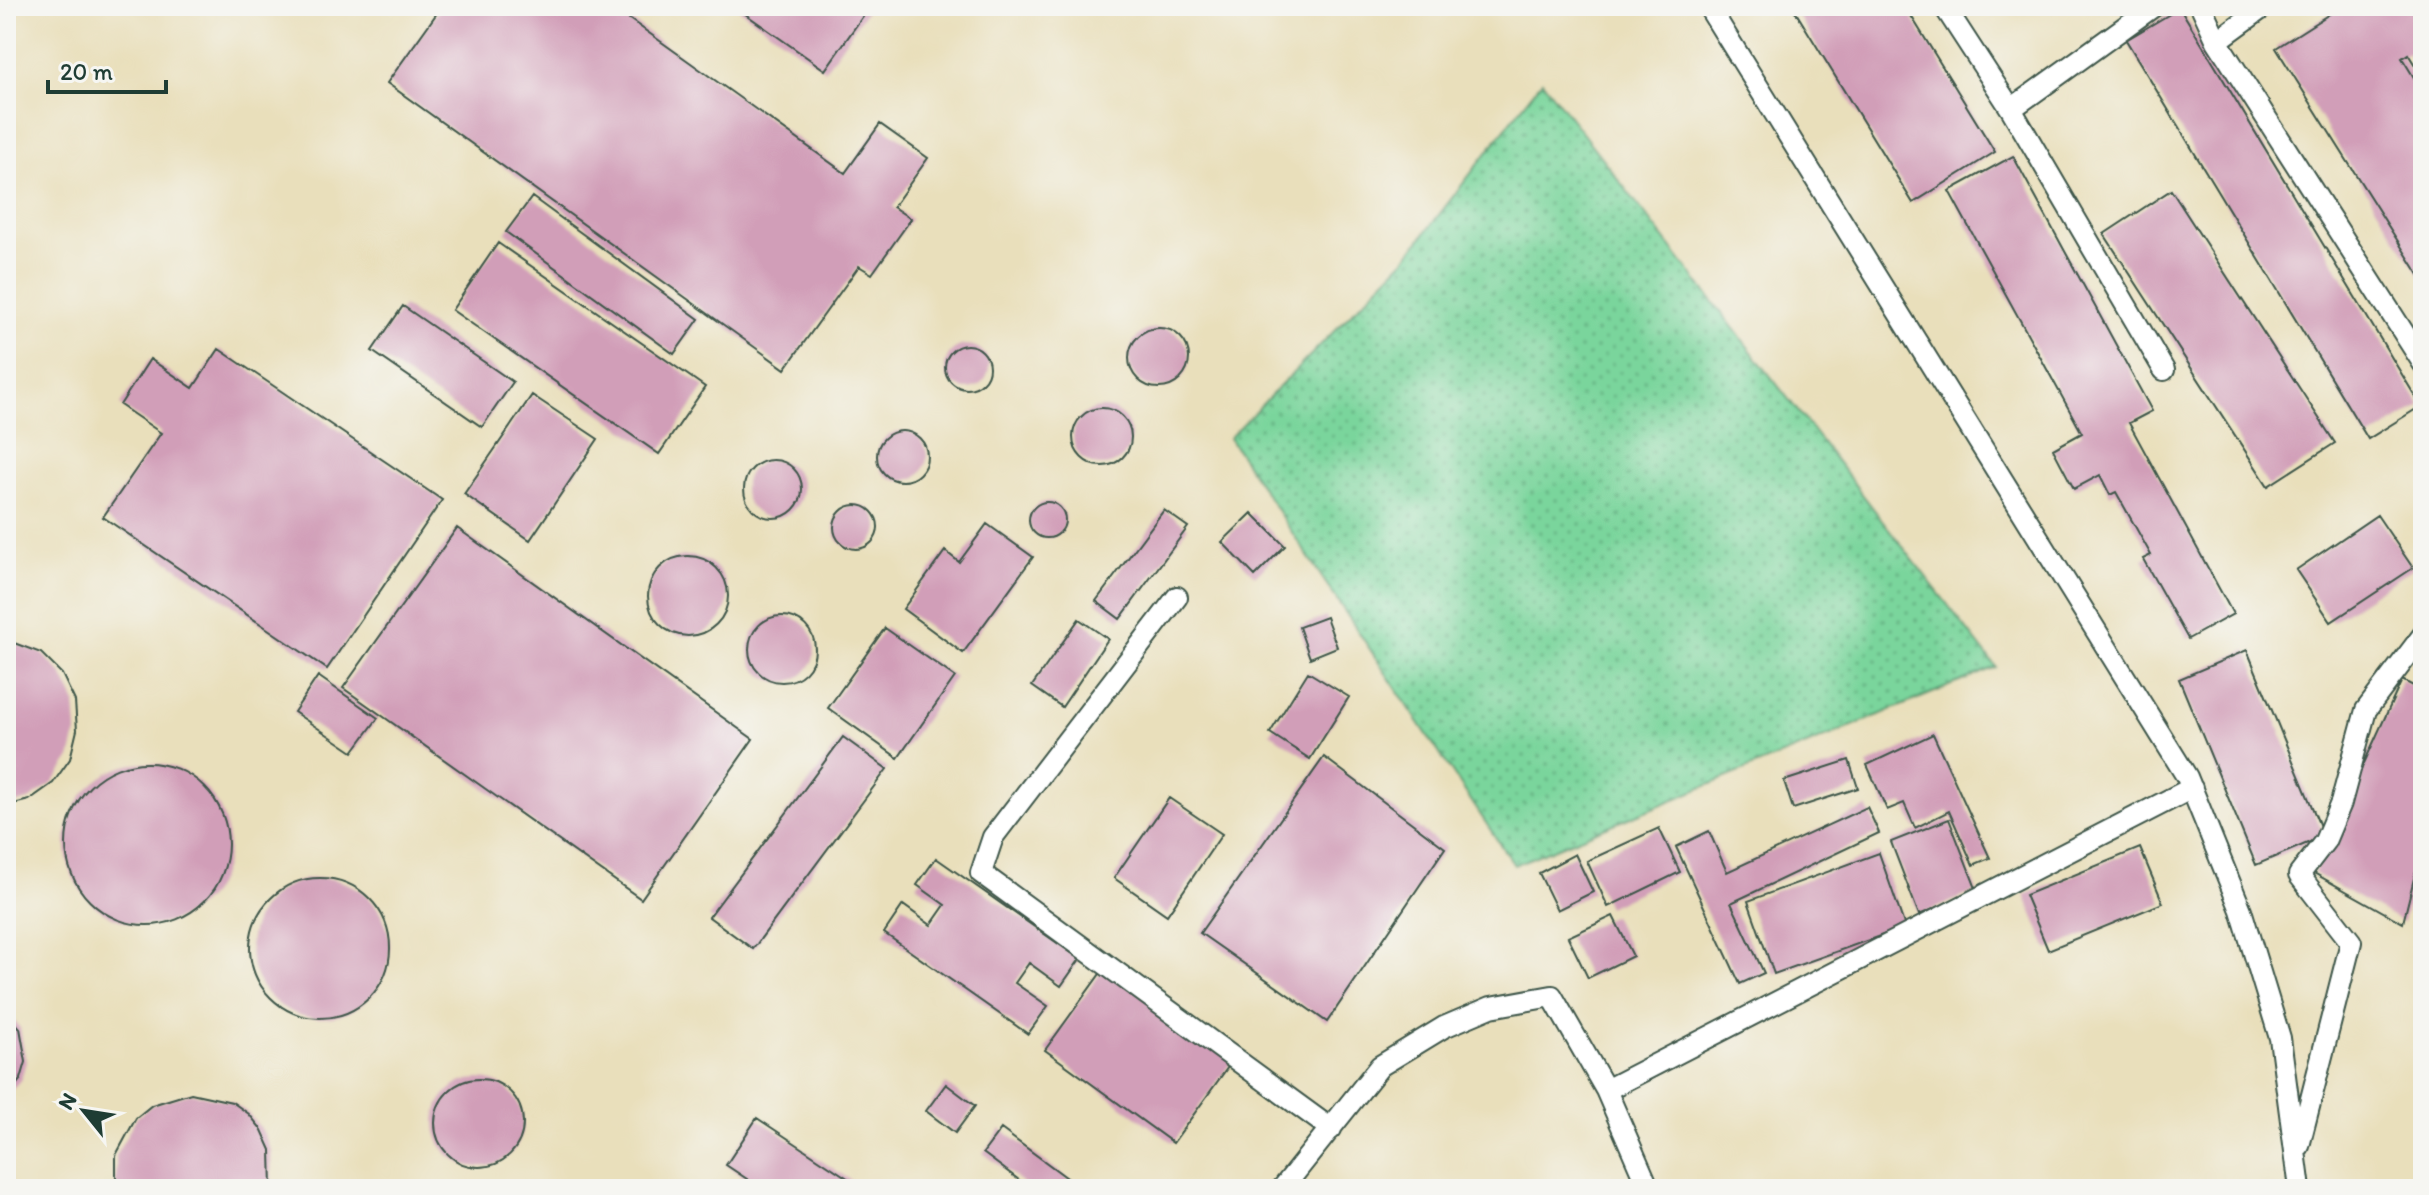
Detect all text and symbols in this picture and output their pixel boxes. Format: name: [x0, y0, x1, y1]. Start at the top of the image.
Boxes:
scale bar: [48, 44, 166, 94]
text: 20 m: [60, 57, 113, 86]
north arrow: [44, 1071, 124, 1151]
text: N: [52, 1088, 83, 1114]

